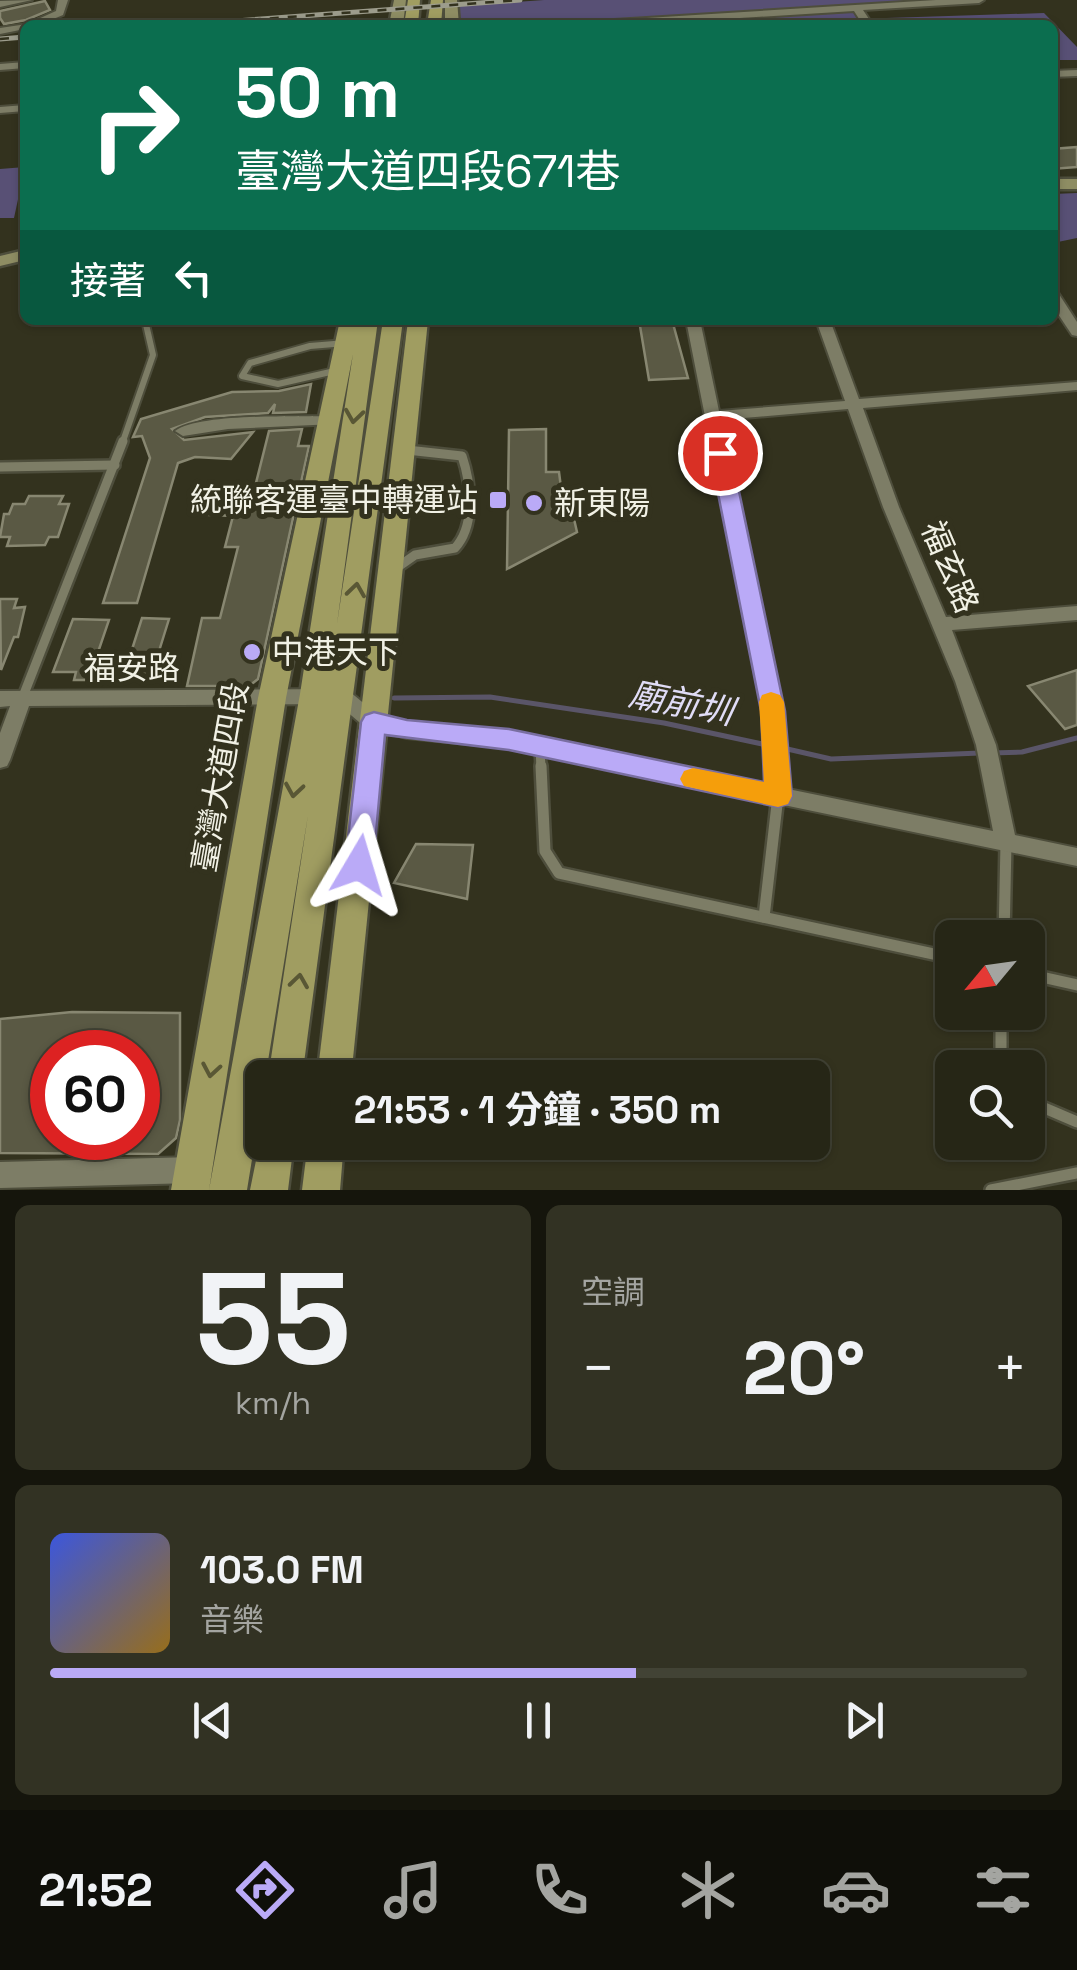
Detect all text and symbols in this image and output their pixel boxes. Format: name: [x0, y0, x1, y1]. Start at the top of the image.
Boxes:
text: 50 m: [235, 48, 400, 137]
icon: right: [70, 60, 200, 190]
text: 臺灣大道四段671巷: [235, 143, 621, 200]
icon: left: [166, 250, 221, 305]
text: 接著: [70, 257, 146, 305]
one-way arrow: [344, 408, 365, 425]
pin: [678, 411, 763, 496]
icon: arrive: [693, 426, 748, 481]
place label: 統聯客運臺中轉運站: [190, 480, 478, 520]
place label: 新東陽: [554, 483, 650, 523]
marker: 統聯客運臺中轉運站: [487, 489, 509, 511]
marker: 新東陽: [523, 492, 545, 514]
street label: 福玄路: [913, 515, 987, 619]
one-way arrow: [345, 582, 366, 599]
place label: 中港天下: [272, 632, 400, 672]
marker: 中港天下: [241, 641, 263, 663]
street label: 福安路: [84, 648, 180, 688]
water label: 廟前圳: [625, 671, 742, 736]
street label: 臺灣大道四段: [184, 679, 256, 875]
one-way arrow: [284, 782, 305, 798]
position arrow: [307, 813, 411, 917]
north arrow: [935, 920, 1045, 1030]
map controls: [935, 920, 1045, 1160]
one-way arrow: [287, 973, 308, 989]
speed limit sign: 60: [30, 1030, 160, 1160]
button: search: [935, 1050, 1045, 1160]
one-way arrow: [201, 1062, 222, 1079]
text: 21:53 · 1 分鐘 · 350 m: [354, 1086, 721, 1134]
text: 55: [195, 1235, 351, 1401]
text: 空調: [581, 1272, 645, 1312]
text: 20°: [743, 1320, 865, 1416]
text: −: [581, 1333, 615, 1403]
text: +: [993, 1333, 1027, 1403]
text: km/h: [235, 1383, 311, 1423]
text: 103.0 FM: [200, 1546, 364, 1594]
text: 音樂: [200, 1600, 264, 1640]
icon: previous: [185, 1693, 240, 1748]
icon: pause: [511, 1693, 566, 1748]
icon: next: [837, 1693, 892, 1748]
icon: directions: [230, 1855, 300, 1925]
icon: music: [378, 1855, 448, 1925]
icon: phone: [525, 1855, 595, 1925]
icon: climate: [673, 1855, 743, 1925]
icon: car: [821, 1855, 891, 1925]
icon: filters: [968, 1855, 1038, 1925]
text: 21:52: [39, 1862, 153, 1919]

